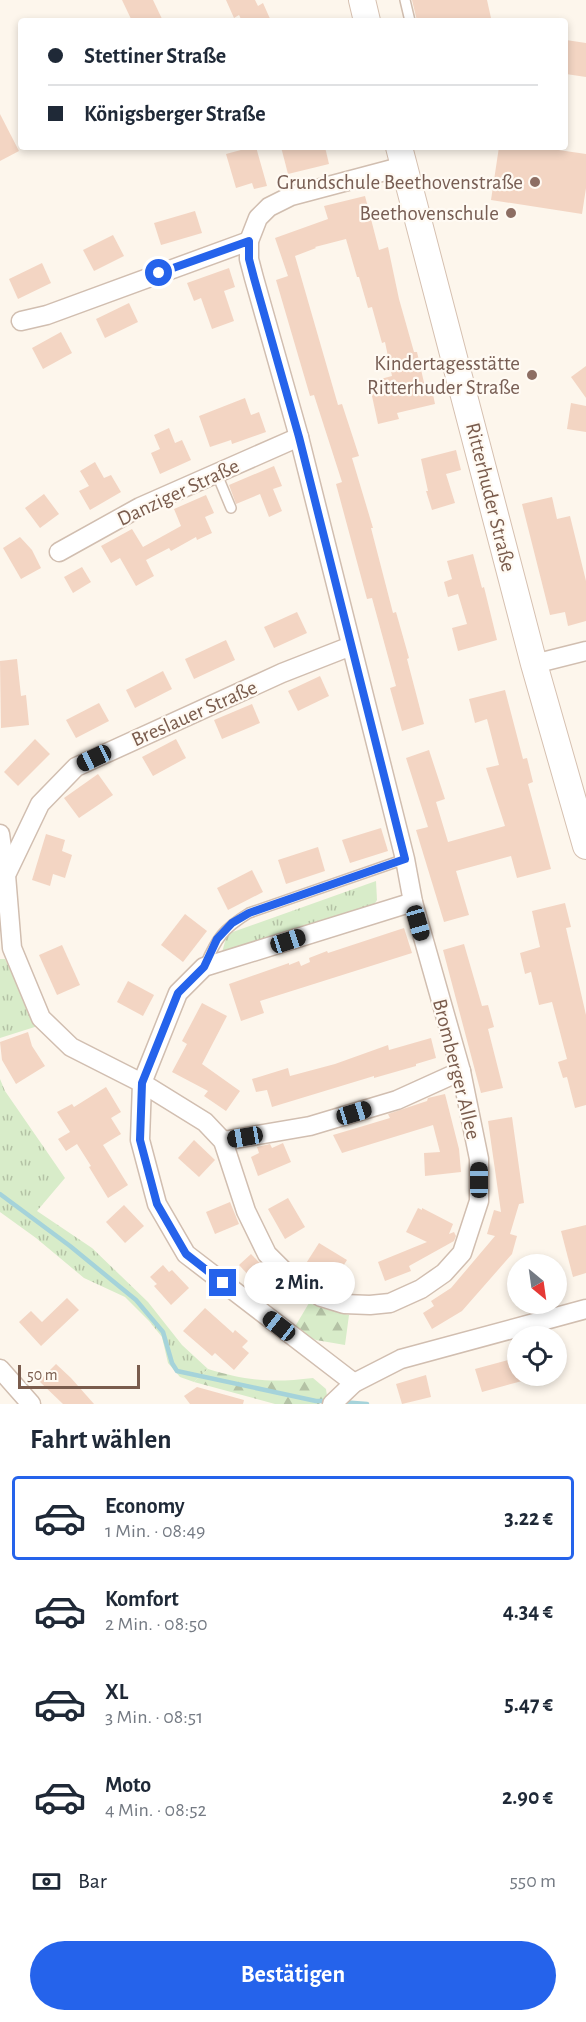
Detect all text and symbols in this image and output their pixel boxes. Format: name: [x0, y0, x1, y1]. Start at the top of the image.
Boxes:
text: Stettiner Straße: [84, 45, 226, 67]
text: Königsberger Straße: [84, 103, 266, 125]
place label: Grundschule Beethovenstraße: [277, 172, 523, 193]
marker: Grundschule Beethovenstraße: [528, 175, 542, 189]
place label: Beethovenschule: [359, 203, 499, 224]
marker: Beethovenschule: [504, 206, 518, 220]
route start: [145, 259, 172, 286]
place label: Kindertagesstätte Ritterhuder Straße: [367, 353, 520, 398]
marker: Kindertagesstätte Ritterhuder Straße: [525, 368, 539, 382]
street label: Ritterhuder Straße: [462, 420, 519, 574]
street label: Danziger Straße: [114, 455, 242, 530]
street label: Breslauer Straße: [128, 676, 260, 751]
car: [74, 742, 114, 774]
car: [404, 903, 432, 943]
car: [268, 927, 308, 955]
street label: Bromberger Allee: [429, 997, 484, 1142]
car: [334, 1099, 374, 1127]
car: [226, 1125, 264, 1149]
car: [470, 1162, 488, 1198]
north arrow: [507, 1254, 567, 1314]
map controls: [507, 1254, 567, 1386]
callout: 2 Min.: [244, 1262, 355, 1304]
route end: [209, 1269, 236, 1296]
text: 2 Min.: [275, 1273, 324, 1293]
car: [259, 1308, 299, 1344]
button: locate: [507, 1326, 567, 1386]
scale bar: [18, 1362, 140, 1390]
text: 50 m: [27, 1367, 58, 1383]
text: Fahrt wählen: [30, 1426, 172, 1453]
icon: car: [33, 1491, 87, 1545]
text: Economy: [105, 1495, 185, 1517]
text: 3.22 €: [504, 1507, 553, 1529]
text: 1 Min. · 08:49: [105, 1521, 206, 1541]
icon: car: [33, 1584, 87, 1638]
text: Komfort: [105, 1588, 179, 1610]
text: 4.34 €: [503, 1600, 553, 1622]
text: 2 Min. · 08:50: [105, 1614, 208, 1634]
icon: car: [33, 1677, 87, 1731]
text: XL: [105, 1681, 128, 1703]
text: 5.47 €: [504, 1693, 553, 1715]
text: 3 Min. · 08:51: [105, 1707, 203, 1727]
icon: car: [33, 1770, 87, 1824]
text: Moto: [105, 1774, 151, 1796]
text: 2.90 €: [502, 1786, 553, 1808]
text: 4 Min. · 08:52: [105, 1800, 207, 1820]
icon: cash: [30, 1865, 63, 1898]
text: Bar: [78, 1870, 107, 1892]
text: 550 m: [509, 1871, 556, 1891]
button: Bestätigen: [30, 1941, 556, 2010]

